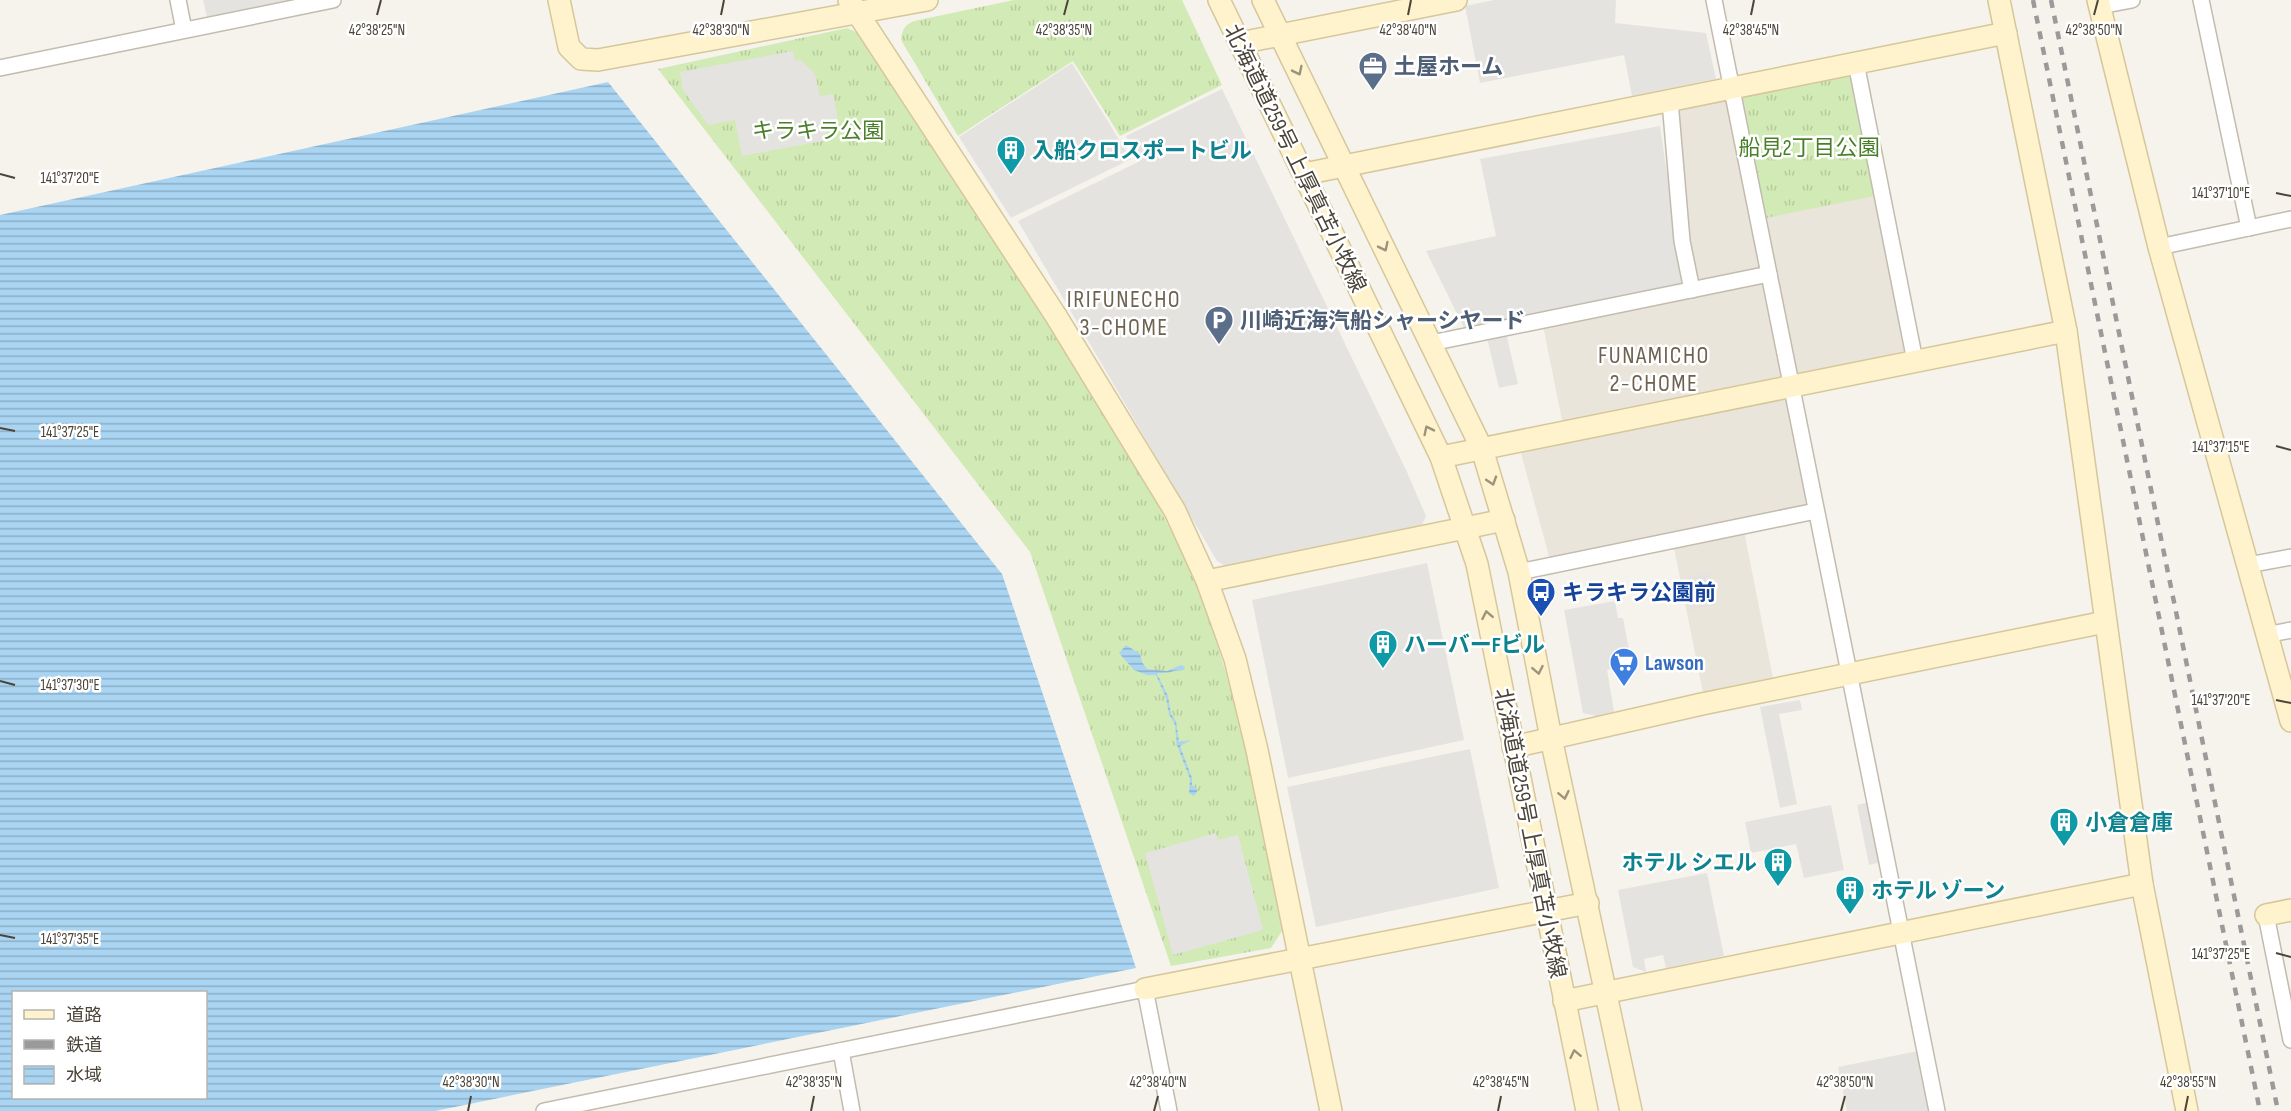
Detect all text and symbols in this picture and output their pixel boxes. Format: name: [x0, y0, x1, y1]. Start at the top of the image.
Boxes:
street label: 北海道道259号 上厚真苫小牧線: [1218, 20, 1371, 297]
text: 42°38'25"N: [349, 21, 405, 40]
text: 42°38'30"N: [692, 21, 750, 40]
text: 42°38'35"N: [1036, 21, 1092, 40]
text: 42°38'40"N: [1379, 21, 1437, 40]
text: 42°38'45"N: [1723, 21, 1779, 40]
text: 42°38'50"N: [2066, 21, 2122, 40]
office icon: 土屋ホーム: [1357, 50, 1389, 92]
place label: 土屋ホーム: [1394, 54, 1503, 81]
one-way arrow: [1291, 65, 1303, 76]
park label: キラキラ公園: [752, 118, 884, 145]
building icon: 入船クロスポートビル: [995, 134, 1027, 176]
park label: 船見2丁目公園: [1738, 135, 1880, 162]
place label: 入船クロスポートビル: [1032, 138, 1252, 165]
text: 141°37'20"E: [40, 169, 100, 188]
text: 141°37'10"E: [2192, 184, 2250, 203]
one-way arrow: [1377, 240, 1388, 251]
district label: IRIFUNECHO 3-CHOME: [1067, 285, 1181, 342]
parking icon: 川崎近海汽船シャーシヤード: [1203, 304, 1235, 346]
place label: 川崎近海汽船シャーシヤード: [1240, 308, 1526, 335]
district label: FUNAMICHO 2-CHOME: [1598, 341, 1710, 398]
text: 141°37'25"E: [41, 423, 99, 442]
one-way arrow: [1424, 426, 1436, 437]
text: 141°37'15"E: [2192, 438, 2250, 457]
one-way arrow: [1485, 475, 1497, 486]
bus stop icon: キラキラ公園前: [1525, 576, 1557, 618]
place label: キラキラ公園前: [1562, 580, 1716, 607]
one-way arrow: [1481, 611, 1494, 621]
building icon: ハーバーFビル: [1367, 628, 1399, 670]
place label: ハーバーFビル: [1404, 632, 1545, 659]
supermarket icon: Lawson: [1608, 646, 1640, 688]
place label: Lawson: [1645, 650, 1704, 677]
one-way arrow: [1531, 664, 1544, 674]
text: 141°37'30"E: [40, 676, 100, 695]
street label: 北海道道259号 上厚真苫小牧線: [1488, 686, 1571, 981]
text: 141°37'20"E: [2191, 691, 2251, 710]
one-way arrow: [1557, 790, 1570, 800]
building icon: 小倉倉庫: [2048, 806, 2080, 848]
place label: 小倉倉庫: [2085, 810, 2173, 837]
building icon: ホテル シエル: [1762, 846, 1794, 888]
place label: ホテル シエル: [1622, 850, 1757, 877]
building icon: ホテル ゾーン: [1834, 874, 1866, 916]
place label: ホテル ゾーン: [1871, 878, 2005, 905]
text: 141°37'35"E: [41, 930, 99, 949]
text: 141°37'25"E: [2192, 945, 2250, 964]
legend: [12, 991, 207, 1099]
text: 道路: [66, 1005, 102, 1026]
text: 鉄道: [66, 1035, 102, 1056]
one-way arrow: [1569, 1049, 1582, 1059]
text: 水域: [66, 1065, 102, 1086]
text: 42°38'30"N: [442, 1073, 500, 1092]
text: 42°38'35"N: [786, 1073, 842, 1092]
text: 42°38'40"N: [1129, 1073, 1187, 1092]
text: 42°38'45"N: [1473, 1073, 1529, 1092]
text: 42°38'50"N: [1817, 1073, 1873, 1092]
text: 42°38'55"N: [2160, 1073, 2216, 1092]

